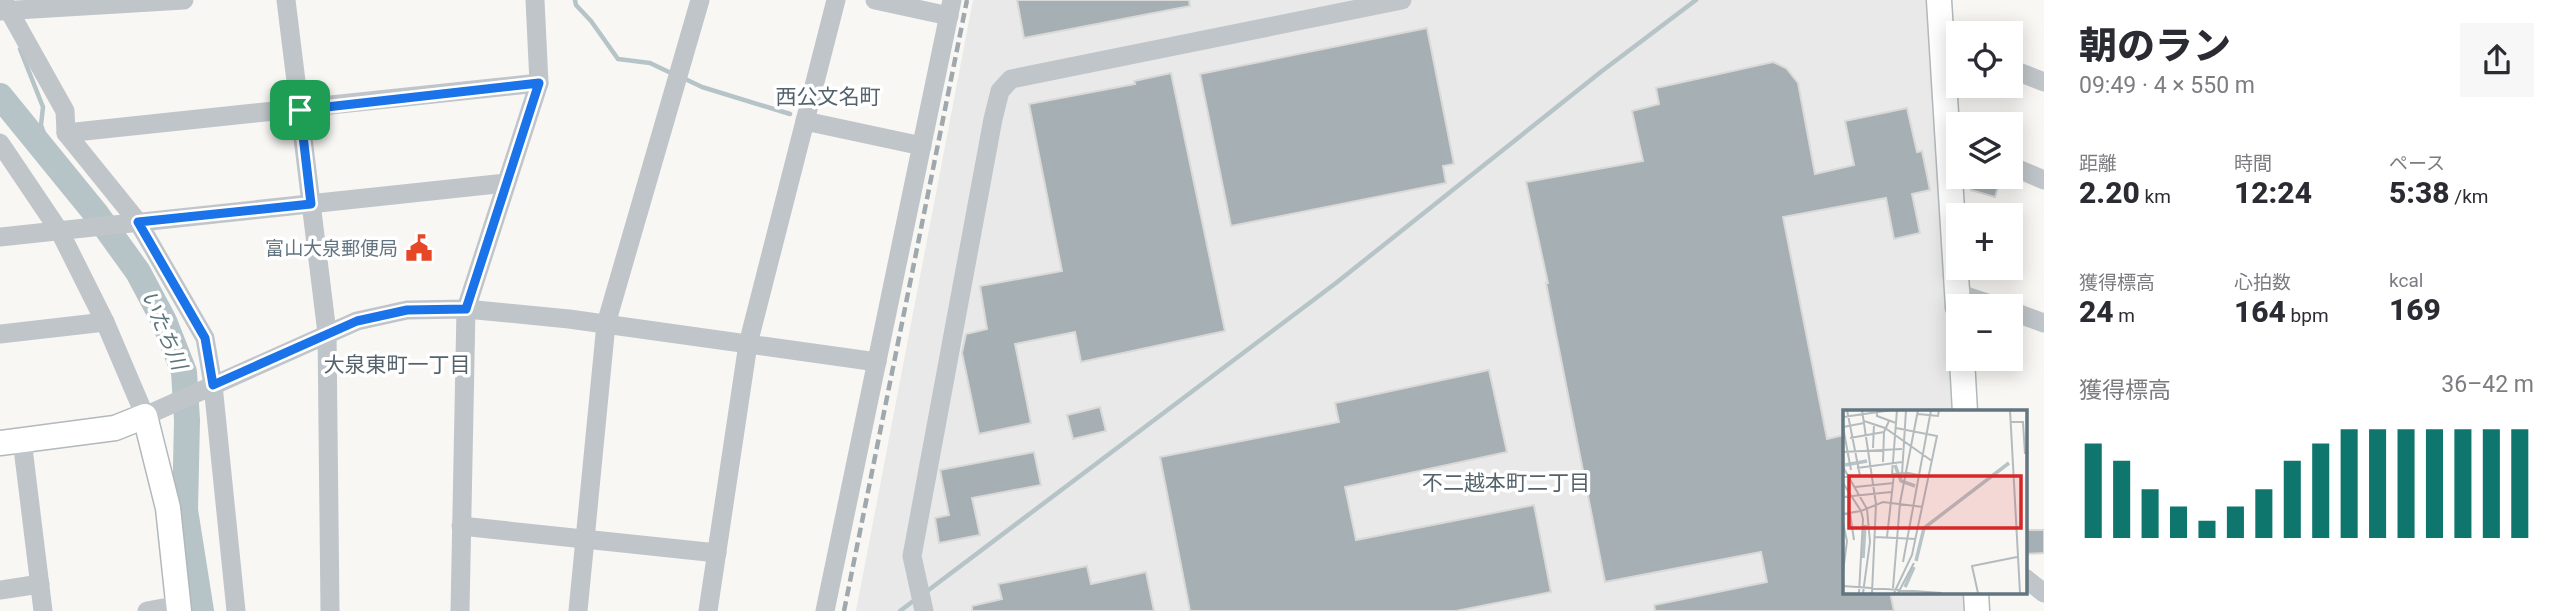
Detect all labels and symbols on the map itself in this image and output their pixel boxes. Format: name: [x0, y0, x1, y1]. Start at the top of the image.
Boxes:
pin: [270, 80, 330, 140]
district label: 西公文名町: [776, 85, 881, 109]
public building icon: 富山大泉郵便局: [404, 233, 434, 263]
place label: 富山大泉郵便局: [265, 237, 398, 260]
water label: いたち川: [137, 287, 192, 375]
district label: 大泉東町一丁目: [324, 353, 471, 377]
inset map: [1843, 410, 2026, 594]
district label: 不二越本町二丁目: [1422, 471, 1590, 495]

